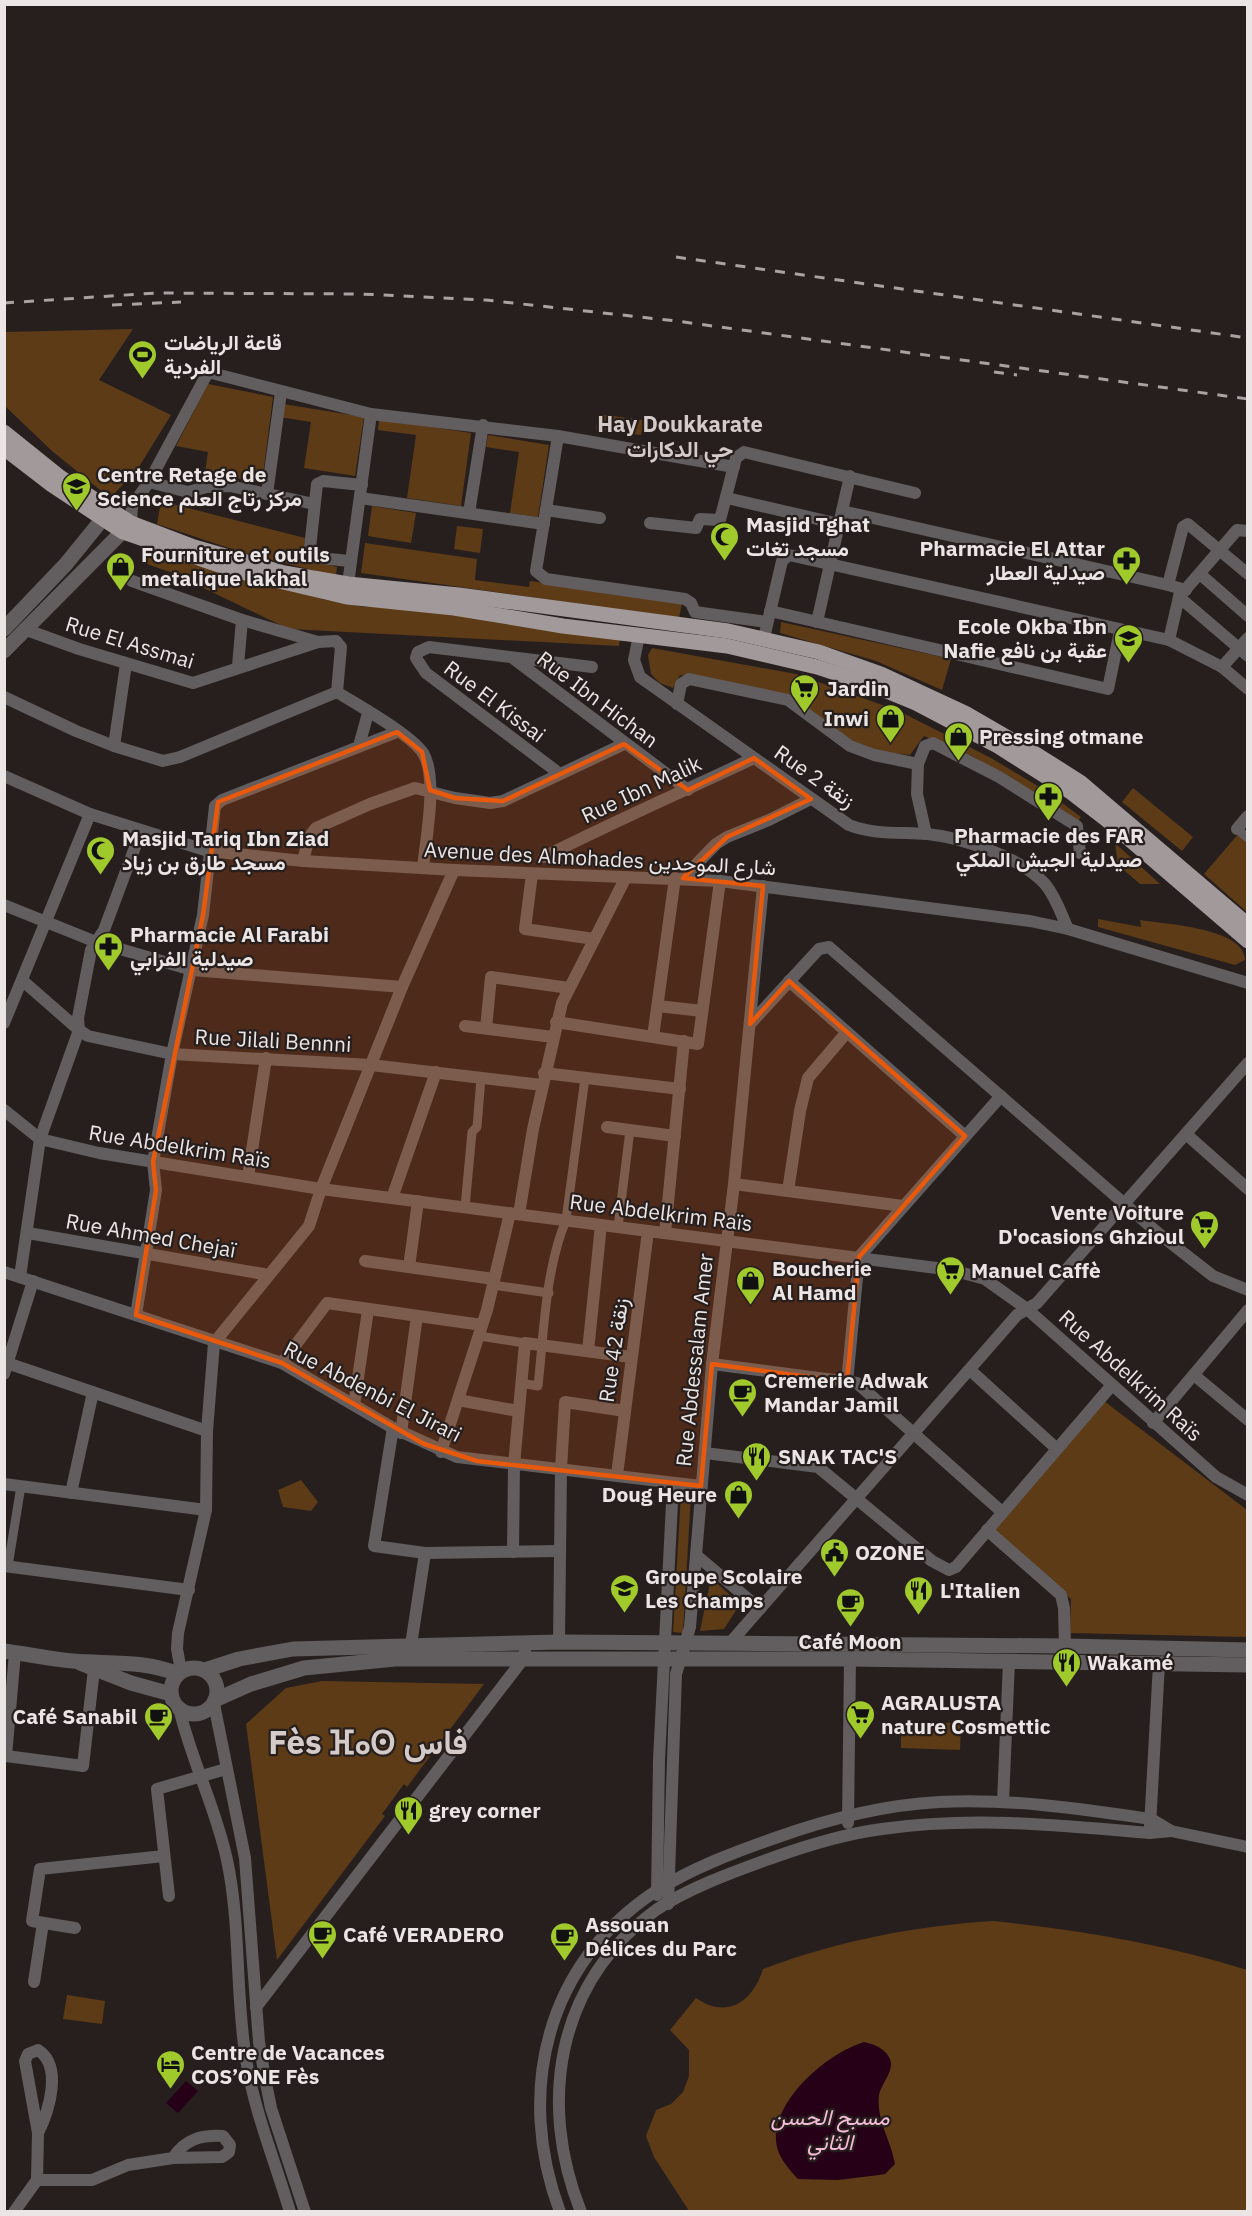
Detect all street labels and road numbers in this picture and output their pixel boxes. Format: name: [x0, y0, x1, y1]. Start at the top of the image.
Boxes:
street label: Rue El Assmai: [62, 609, 198, 675]
street label: Rue Ibn Hichan: [532, 644, 664, 754]
street label: Rue El Kissai: [439, 654, 551, 748]
street label: Rue 2 زنقة: [769, 738, 861, 814]
street label: Rue Ibn Malik: [576, 749, 706, 829]
street label: Avenue des Almohades شارع الموحدين: [423, 835, 777, 882]
street label: Rue Jilali Bennni: [194, 1022, 352, 1058]
street label: Rue Abdelkrim Raïs: [87, 1118, 273, 1174]
street label: Rue Abdelkrim Raïs: [568, 1187, 754, 1237]
street label: Rue Ahmed Chejaï: [64, 1206, 239, 1264]
street label: Rue Abdessalam Amer: [669, 1252, 719, 1468]
street label: Rue 42 زنقة: [592, 1296, 634, 1404]
street label: Rue Abdelkrim Raïs: [1053, 1303, 1209, 1447]
street label: Rue Abdenbi El Jirari: [279, 1334, 467, 1448]

